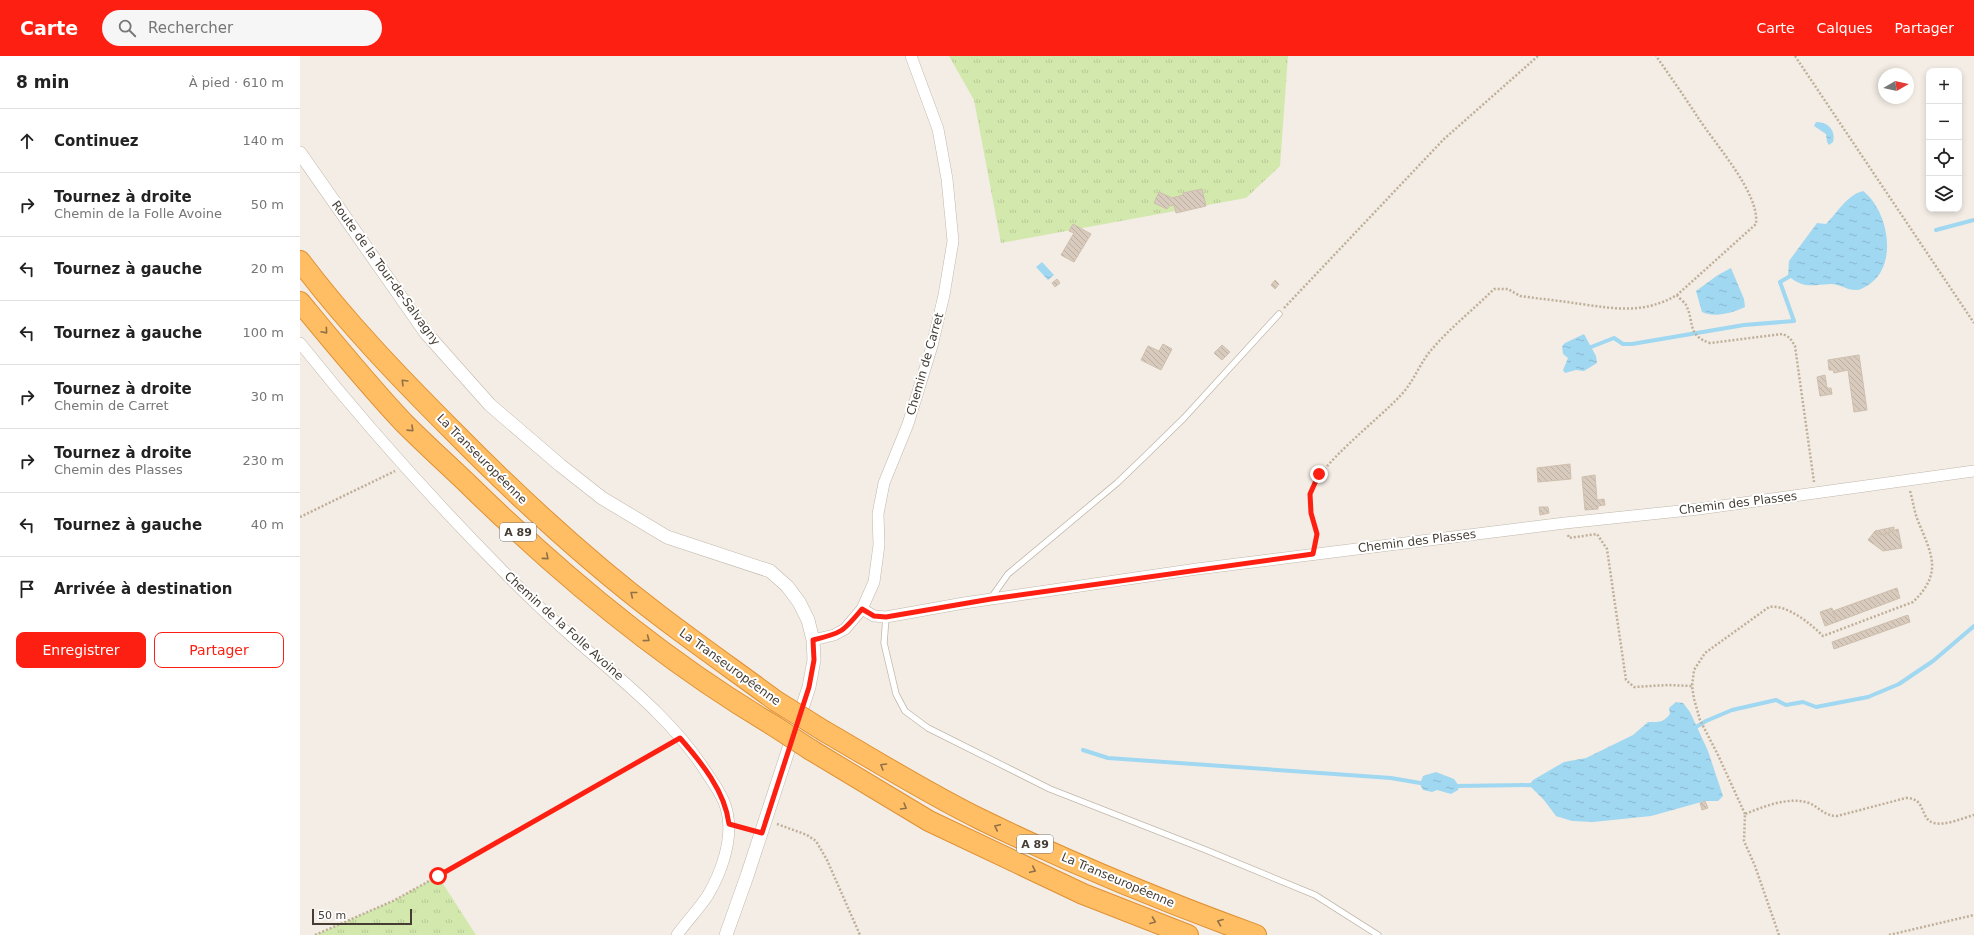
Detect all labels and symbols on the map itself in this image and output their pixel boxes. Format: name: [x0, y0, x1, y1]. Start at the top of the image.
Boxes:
north arrow: [1878, 68, 1914, 104]
street label: Route de la Tour-de-Salvagny: [329, 198, 443, 348]
street label: Chemin de Carret: [904, 311, 946, 417]
one-way arrow: [321, 327, 328, 334]
one-way arrow: [401, 379, 409, 387]
street label: La Transeuropéenne: [434, 411, 530, 507]
one-way arrow: [406, 424, 414, 432]
route end: [1310, 465, 1328, 483]
street label: Chemin des Plasses: [1678, 489, 1798, 517]
road number: A 89: [500, 523, 536, 541]
street label: Chemin des Plasses: [1357, 527, 1477, 555]
one-way arrow: [541, 552, 549, 559]
street label: Chemin de la Folle Avoine: [502, 569, 626, 683]
one-way arrow: [630, 592, 637, 599]
street label: La Transeuropéenne: [677, 626, 783, 708]
one-way arrow: [642, 634, 649, 641]
one-way arrow: [880, 763, 887, 770]
one-way arrow: [900, 802, 907, 809]
one-way arrow: [994, 824, 1002, 832]
road number: A 89: [1017, 835, 1053, 853]
street label: La Transeuropéenne: [1059, 850, 1177, 910]
one-way arrow: [1029, 865, 1037, 873]
route start: [429, 867, 447, 885]
scale bar: [312, 907, 412, 926]
one-way arrow: [1149, 917, 1156, 925]
one-way arrow: [1216, 918, 1223, 926]

